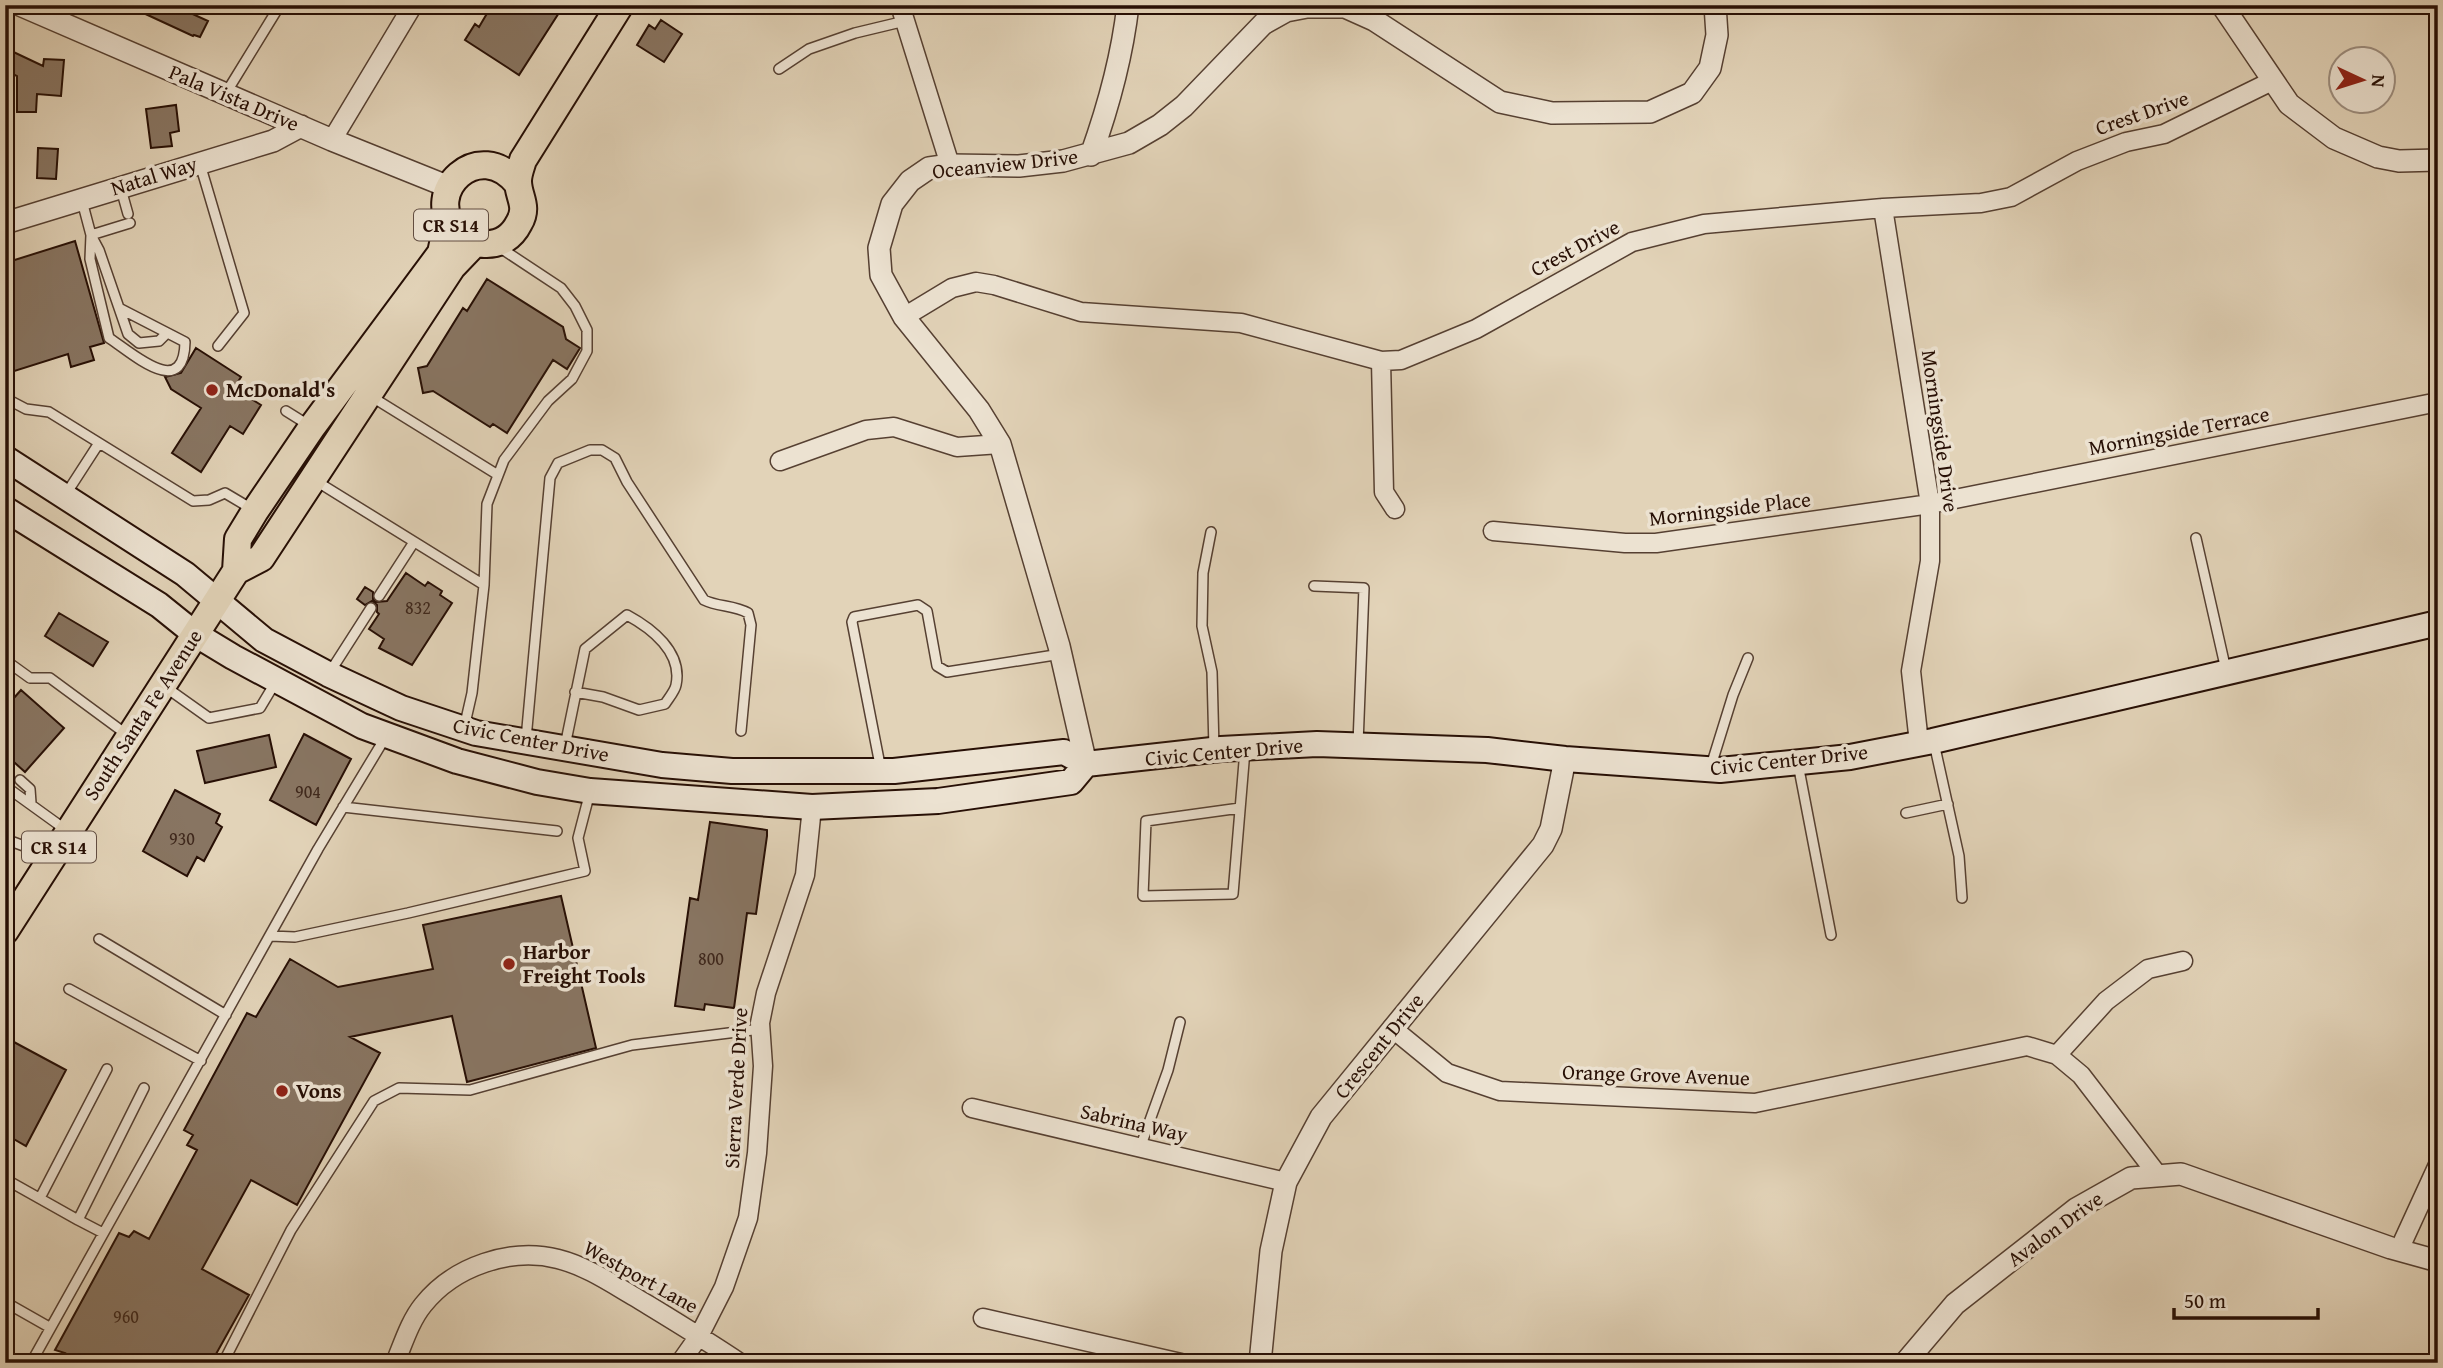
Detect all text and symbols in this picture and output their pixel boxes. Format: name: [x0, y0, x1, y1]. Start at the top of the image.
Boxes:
north arrow: [2328, 46, 2398, 116]
street label: Pala Vista Drive: [164, 56, 304, 139]
text: N: [2365, 74, 2393, 89]
street label: Crest Drive: [2091, 82, 2193, 143]
street label: Oceanview Drive: [930, 140, 1080, 187]
street label: Natal Way: [107, 148, 201, 203]
road number: CR S14: [414, 210, 488, 241]
street label: Crest Drive: [1525, 211, 1625, 284]
street label: Morningside Drive: [1914, 348, 1967, 514]
place label: McDonald's: [226, 374, 335, 405]
marker: McDonald's: [204, 382, 220, 398]
street label: Morningside Terrace: [2086, 398, 2272, 463]
street label: Morningside Place: [1647, 483, 1813, 534]
house number: 832: [405, 594, 431, 621]
street label: South Santa Fe Avenue: [76, 623, 210, 806]
street label: Civic Center Drive: [450, 709, 612, 770]
street label: Civic Center Drive: [1144, 729, 1304, 774]
street label: Civic Center Drive: [1709, 736, 1869, 783]
house number: 904: [295, 778, 321, 805]
house number: 930: [169, 825, 195, 852]
road number: CR S14: [22, 832, 96, 862]
place label: Harbor Freight Tools: [523, 936, 646, 991]
house number: 800: [698, 945, 724, 972]
marker: Harbor Freight Tools: [501, 956, 517, 972]
street label: Crescent Drive: [1326, 986, 1431, 1105]
street label: Sierra Verde Drive: [716, 1006, 755, 1169]
street label: Orange Grove Avenue: [1562, 1056, 1751, 1093]
place label: Vons: [296, 1075, 341, 1106]
marker: Vons: [274, 1083, 290, 1099]
street label: Sabrina Way: [1077, 1095, 1191, 1150]
street label: Avalon Drive: [2000, 1183, 2109, 1274]
street label: Westport Lane: [578, 1232, 704, 1321]
scale bar: [2174, 1277, 2317, 1321]
text: 50 m: [2184, 1285, 2226, 1316]
house number: 960: [113, 1303, 139, 1330]

